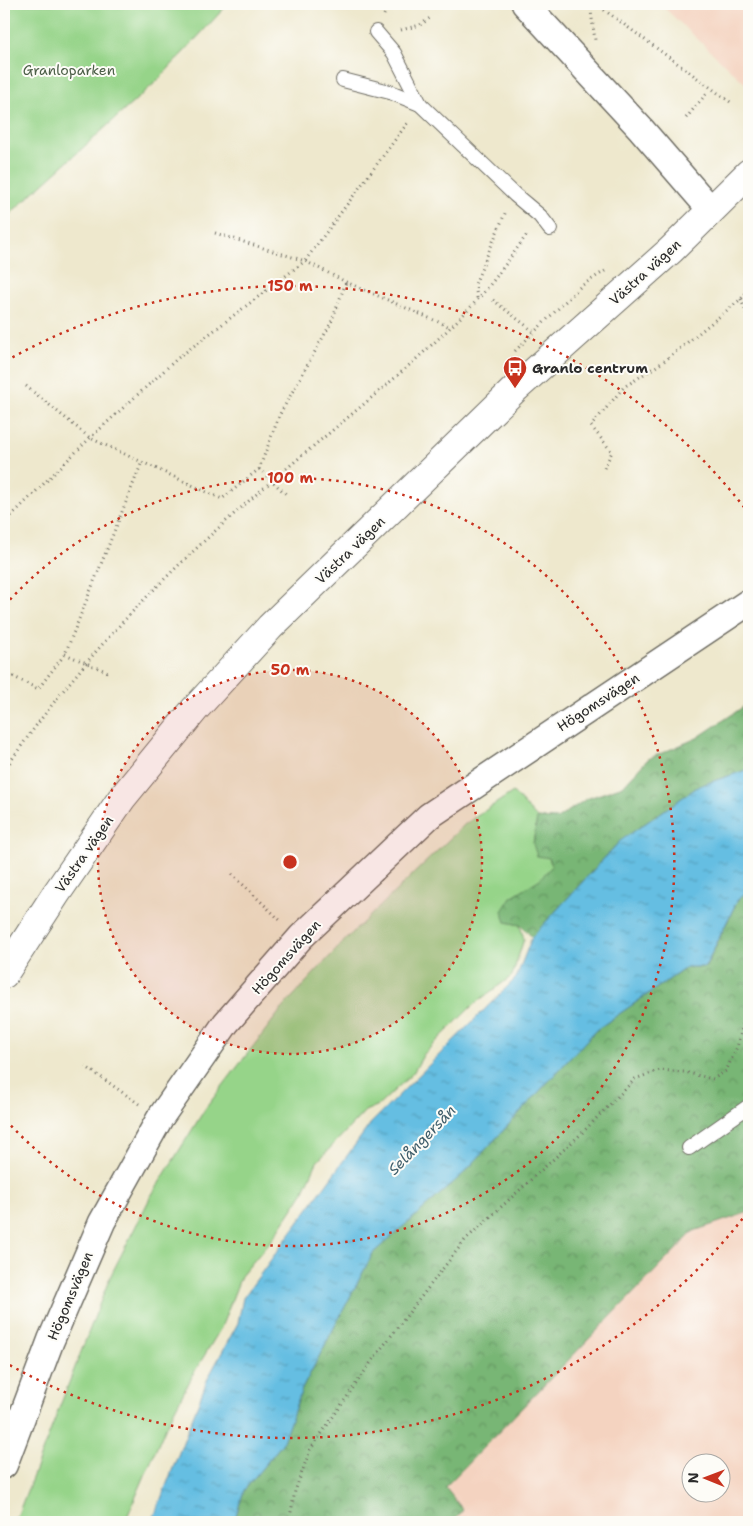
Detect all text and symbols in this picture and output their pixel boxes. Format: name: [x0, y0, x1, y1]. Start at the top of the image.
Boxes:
park label: Granloparken: [23, 61, 116, 79]
street label: Västra vägen: [605, 235, 685, 309]
text: 150 m: [267, 276, 313, 296]
bus stop icon: Granlo centrum: [502, 355, 528, 389]
place label: Granlo centrum: [532, 359, 648, 377]
text: 100 m: [267, 468, 313, 488]
street label: Västra vägen: [311, 512, 389, 588]
text: 50 m: [271, 660, 310, 680]
street label: Högomsvägen: [553, 668, 643, 735]
street label: Västra vägen: [51, 812, 117, 896]
centre of rings: [281, 853, 299, 871]
street label: Högomsvägen: [248, 915, 325, 998]
water label: Selångersån: [384, 1101, 460, 1179]
street label: Högomsvägen: [43, 1248, 97, 1343]
north arrow: [680, 1454, 730, 1504]
text: N: [684, 1472, 702, 1483]

